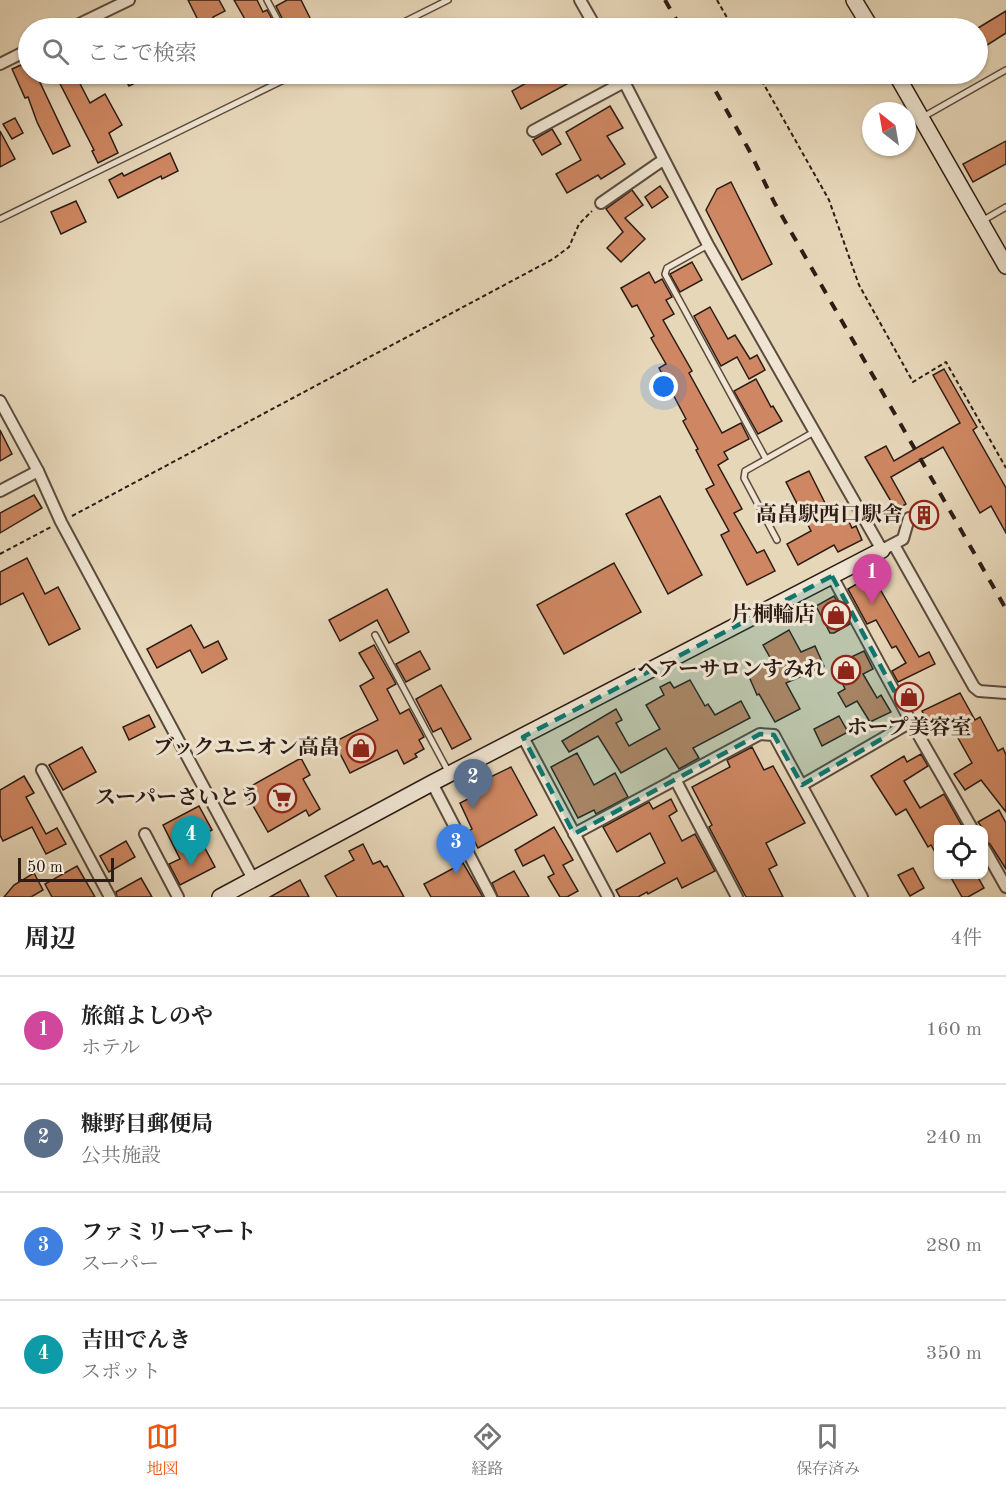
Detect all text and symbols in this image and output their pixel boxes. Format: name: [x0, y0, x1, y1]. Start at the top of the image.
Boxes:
search box: [18, 18, 988, 84]
icon: search: [39, 35, 72, 68]
text: ここで検索: [87, 43, 197, 65]
north arrow: [862, 102, 916, 156]
your location: [649, 372, 678, 401]
building icon: 高畠駅西口駅舎: [908, 499, 940, 531]
place label: 高畠駅西口駅舎: [756, 503, 903, 526]
pin: 1: [852, 554, 892, 604]
shop icon: 片桐輪店: [820, 599, 852, 631]
place label: 片桐輪店: [731, 603, 815, 626]
shop icon: ヘアーサロンすみれ: [830, 654, 862, 686]
place label: ヘアーサロンすみれ: [637, 658, 825, 681]
shop icon: ホープ美容室: [893, 681, 925, 713]
place label: ホープ美容室: [847, 715, 971, 739]
shop icon: ブックユニオン高畠: [345, 732, 377, 764]
place label: ブックユニオン高畠: [153, 736, 340, 759]
pin: 2: [454, 760, 492, 809]
supermarket icon: スーパーさいとう: [266, 782, 298, 814]
place label: スーパーさいとう: [95, 786, 261, 809]
pin: 4: [172, 816, 210, 866]
pin: 3: [436, 824, 476, 874]
map controls: [934, 825, 988, 879]
button: locate: [934, 825, 988, 879]
scale bar: [18, 855, 114, 882]
text: 50 m: [27, 860, 63, 876]
text: 周辺: [24, 927, 76, 953]
text: 4件: [950, 929, 982, 949]
text: 旅館よしのや: [81, 1006, 213, 1028]
text: 1: [38, 1020, 49, 1040]
text: 160 m: [926, 1020, 982, 1040]
text: ホテル: [81, 1039, 140, 1059]
text: 糠野目郵便局: [81, 1114, 213, 1136]
text: 2: [38, 1128, 49, 1148]
text: 240 m: [926, 1128, 982, 1148]
text: 公共施設: [81, 1147, 161, 1167]
text: ファミリーマート: [81, 1222, 257, 1244]
text: 3: [38, 1236, 49, 1256]
text: 280 m: [926, 1236, 982, 1256]
text: スーパー: [81, 1255, 159, 1275]
text: 吉田でんき: [81, 1330, 191, 1352]
text: 4: [38, 1344, 49, 1364]
text: 350 m: [926, 1344, 982, 1364]
text: スポット: [81, 1363, 161, 1383]
tab: 地図: [146, 1420, 179, 1480]
tab: 経路: [471, 1420, 504, 1480]
tab: 保存済み: [796, 1420, 860, 1480]

